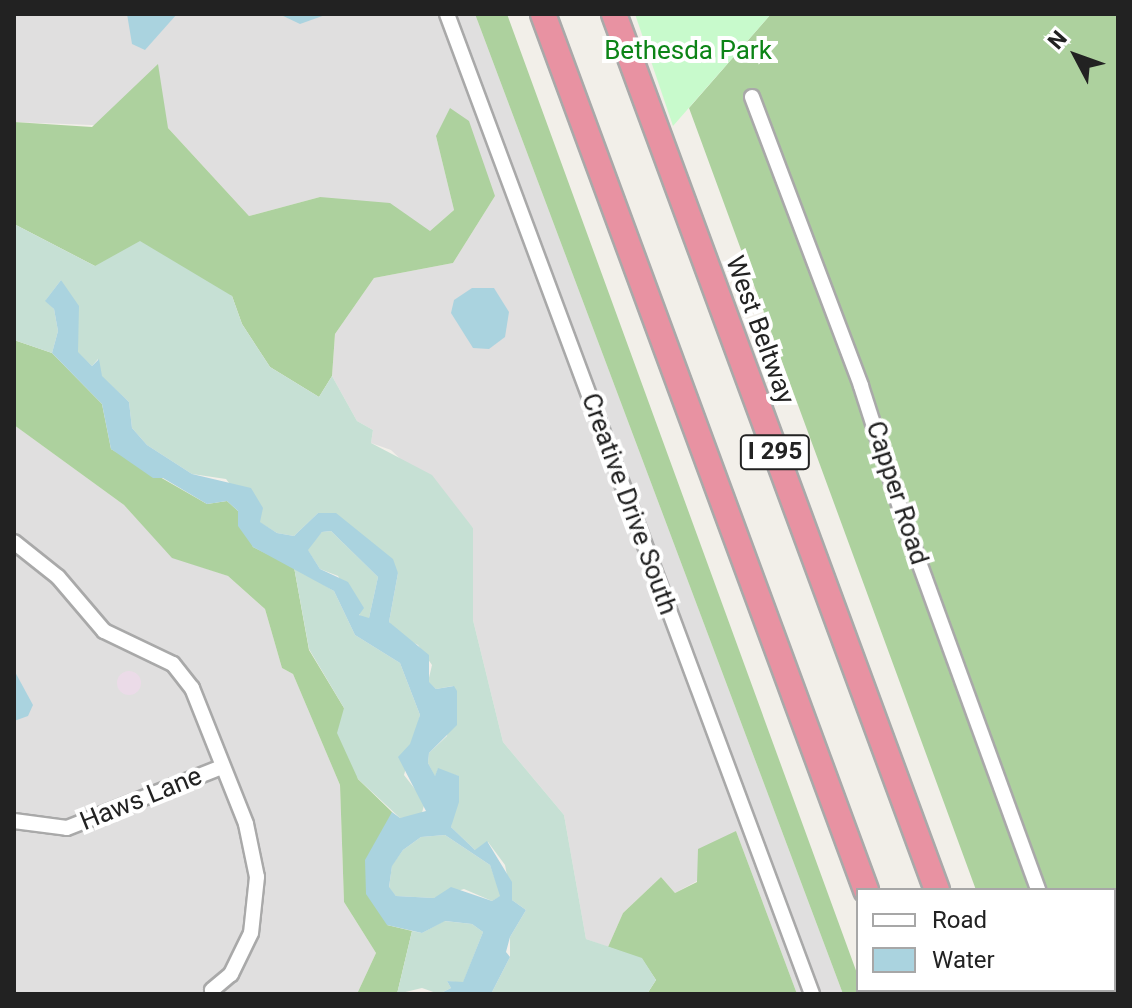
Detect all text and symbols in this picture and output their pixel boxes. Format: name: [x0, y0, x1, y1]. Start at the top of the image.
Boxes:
north arrow: [1036, 16, 1116, 96]
text: N: [1043, 26, 1072, 54]
park label: Bethesda Park: [604, 35, 772, 67]
street label: West Beltway: [719, 252, 801, 408]
street label: Creative Drive South: [574, 389, 684, 619]
street label: Capper Road: [859, 417, 935, 569]
road number: I 295: [739, 432, 811, 472]
street label: Haws Lane: [76, 760, 206, 838]
legend: [856, 888, 1116, 992]
text: Road: [932, 906, 987, 934]
text: Water: [932, 946, 995, 974]

